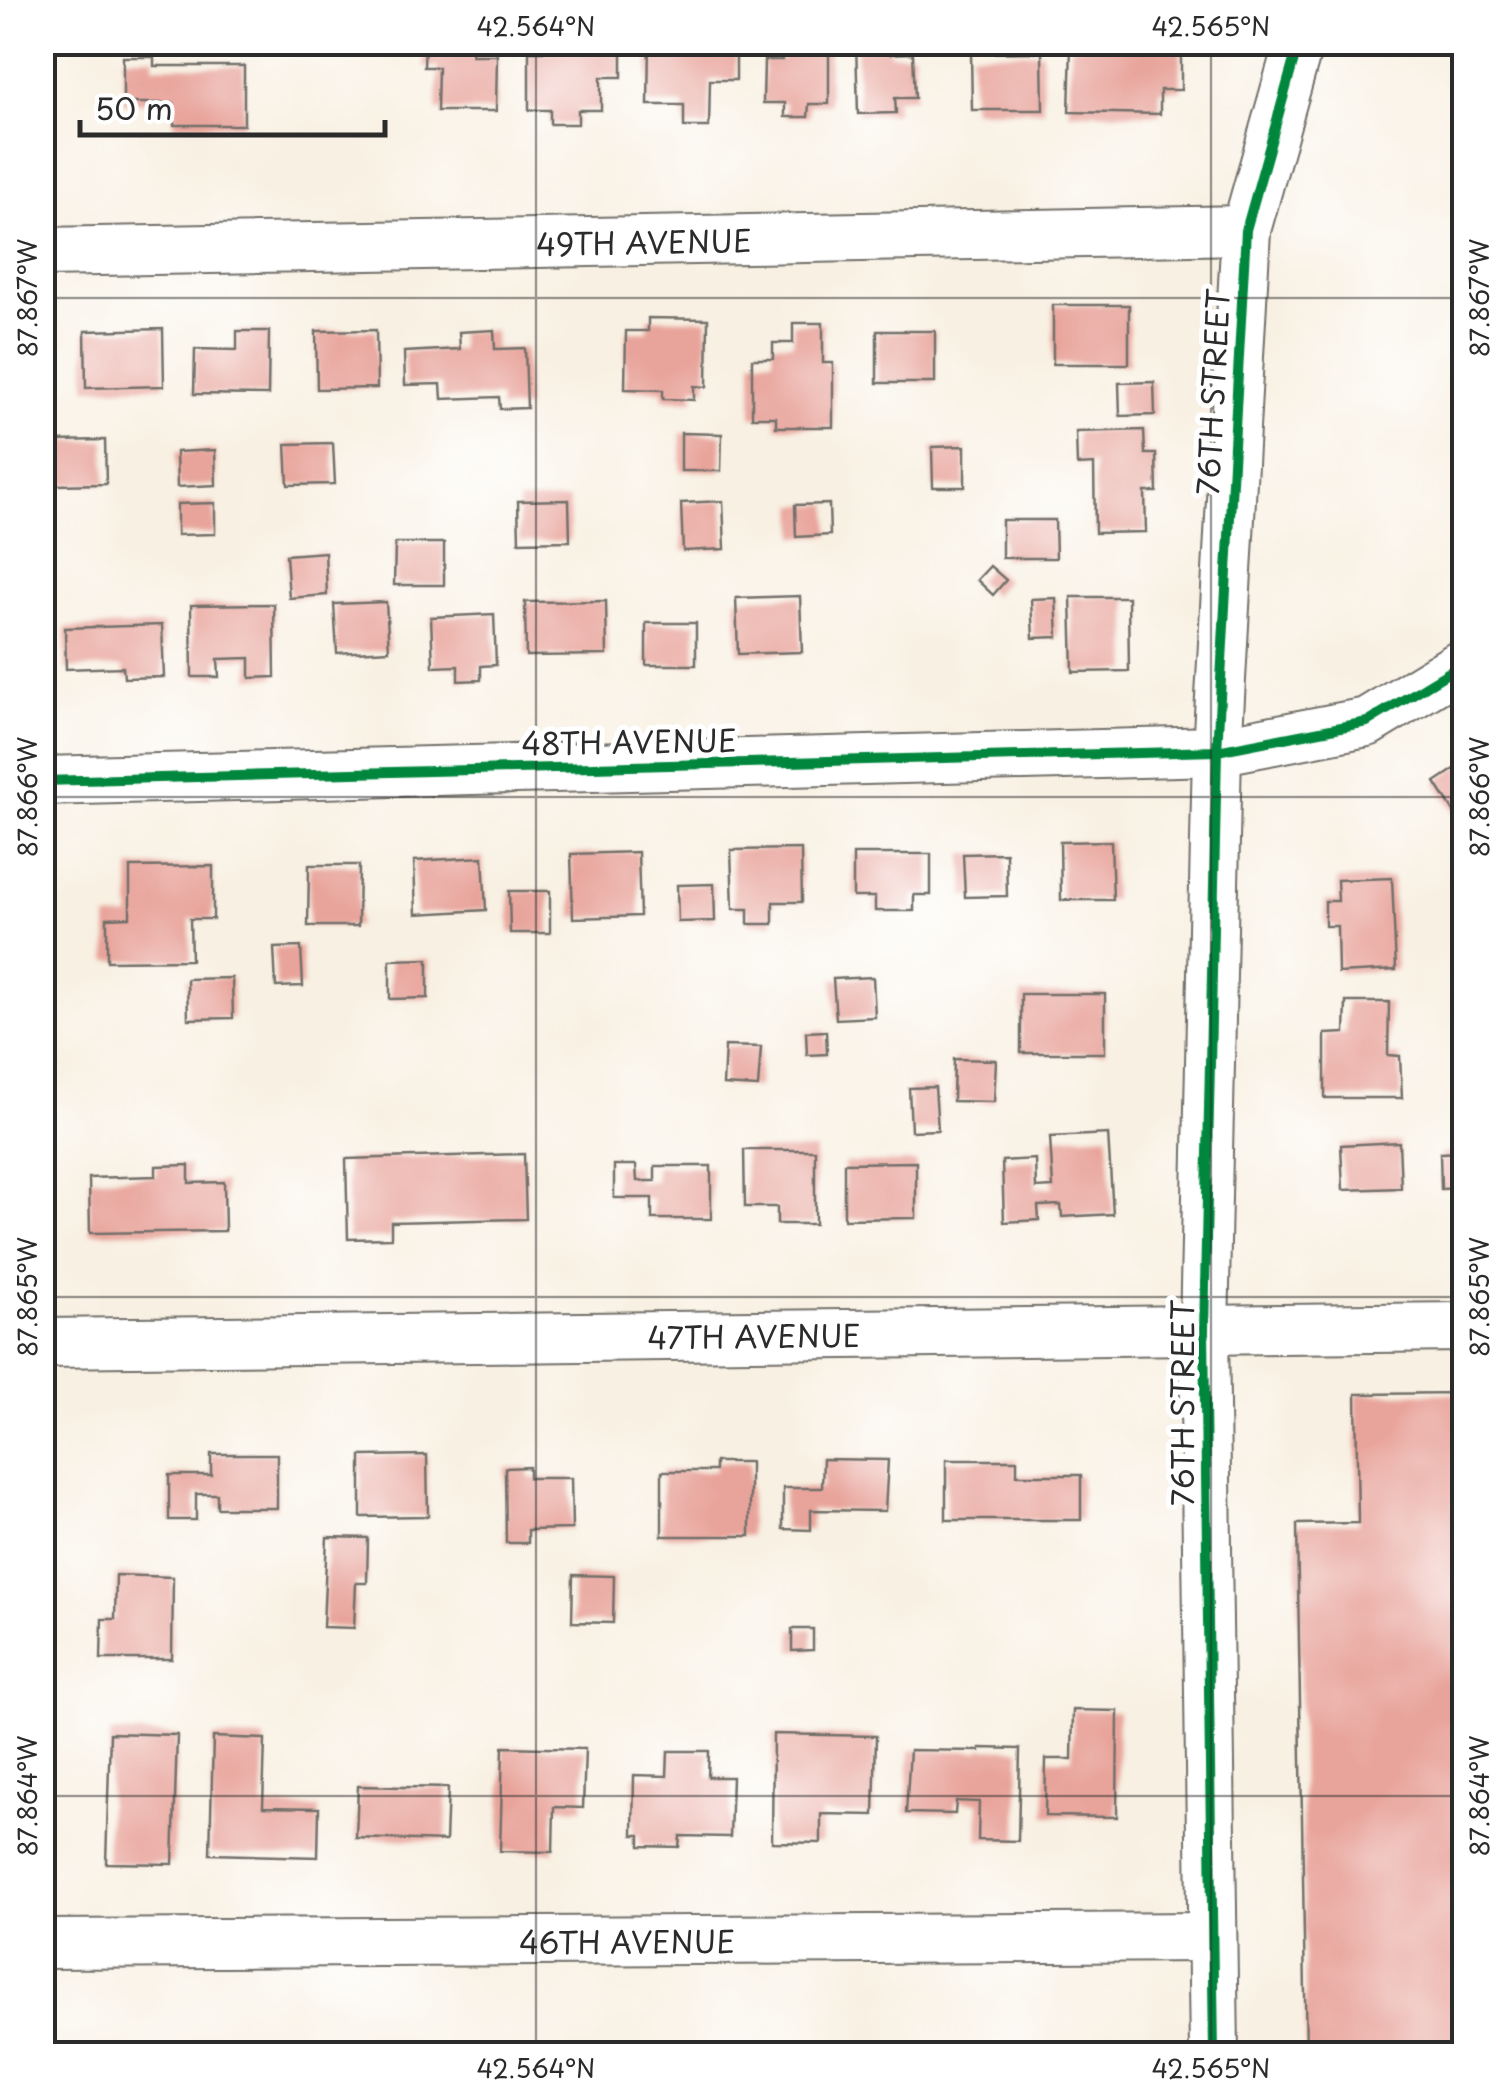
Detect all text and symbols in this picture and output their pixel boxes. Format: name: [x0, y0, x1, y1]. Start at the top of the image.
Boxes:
text: 42.564°N: [477, 7, 595, 45]
text: 42.565°N: [1152, 7, 1270, 45]
scale bar: [80, 75, 385, 137]
text: 50 m: [95, 85, 173, 130]
street label: 49TH AVENUE: [536, 217, 752, 265]
text: 87.867°W: [8, 238, 46, 357]
text: 87.867°W: [1460, 238, 1498, 357]
street label: 76TH STREET: [1184, 287, 1240, 496]
street label: 48TH AVENUE: [521, 717, 737, 765]
text: 87.866°W: [8, 736, 46, 857]
text: 87.866°W: [1460, 736, 1498, 857]
text: 87.865°W: [8, 1237, 46, 1357]
text: 87.865°W: [1460, 1237, 1498, 1357]
street label: 76TH STREET: [1159, 1299, 1204, 1506]
street label: 47TH AVENUE: [647, 1311, 861, 1359]
text: 87.864°W: [8, 1735, 46, 1856]
text: 87.864°W: [1460, 1735, 1498, 1856]
street label: 46TH AVENUE: [519, 1917, 735, 1964]
text: 42.564°N: [477, 2049, 595, 2087]
text: 42.565°N: [1152, 2049, 1270, 2087]

